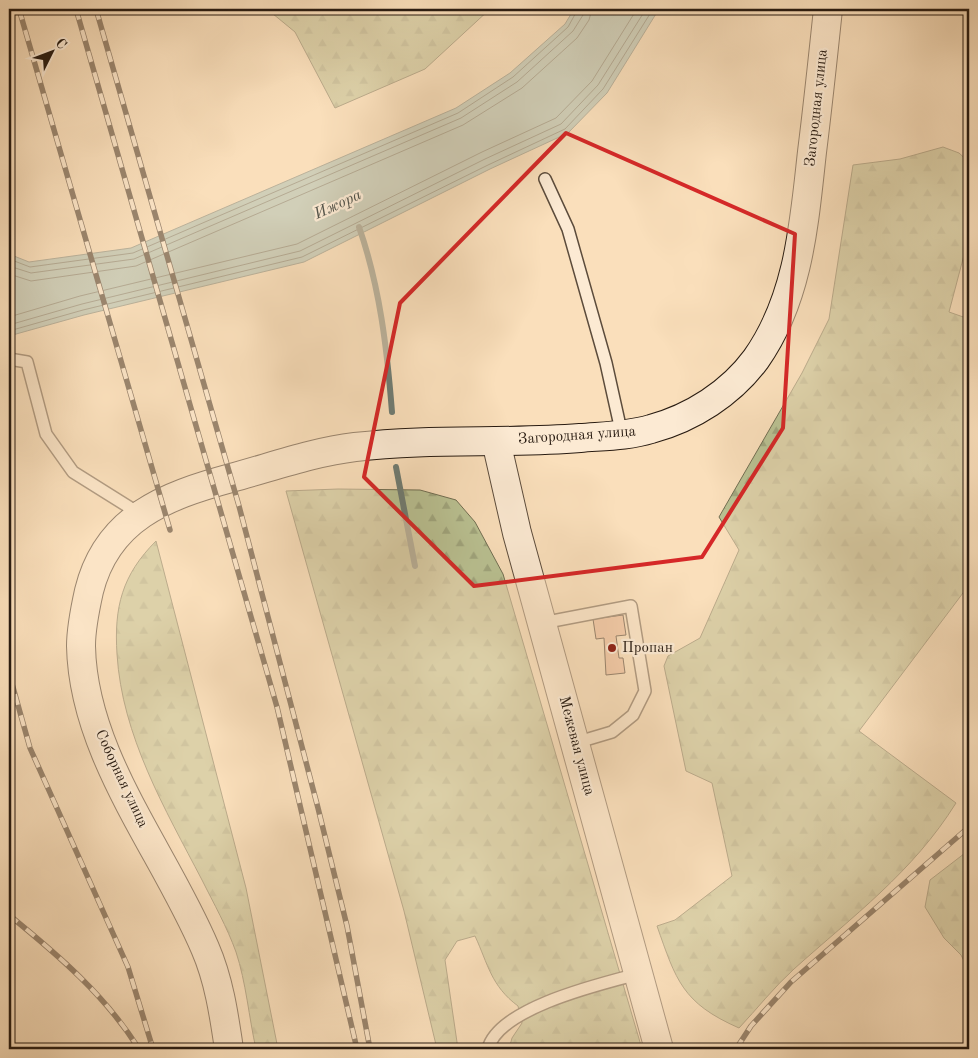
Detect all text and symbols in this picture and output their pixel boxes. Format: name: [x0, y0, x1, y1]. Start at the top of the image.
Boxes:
north arrow: [28, 28, 78, 78]
text: С: [53, 36, 69, 52]
street label: Загородная улица: [803, 48, 831, 168]
water label: Ижора: [311, 187, 365, 223]
street label: Загородная улица: [518, 424, 637, 448]
place label: Пропан: [622, 641, 673, 656]
marker: Пропан: [606, 642, 618, 654]
street label: Межевая улица: [556, 695, 597, 798]
street label: Соборная улица: [92, 728, 150, 831]

